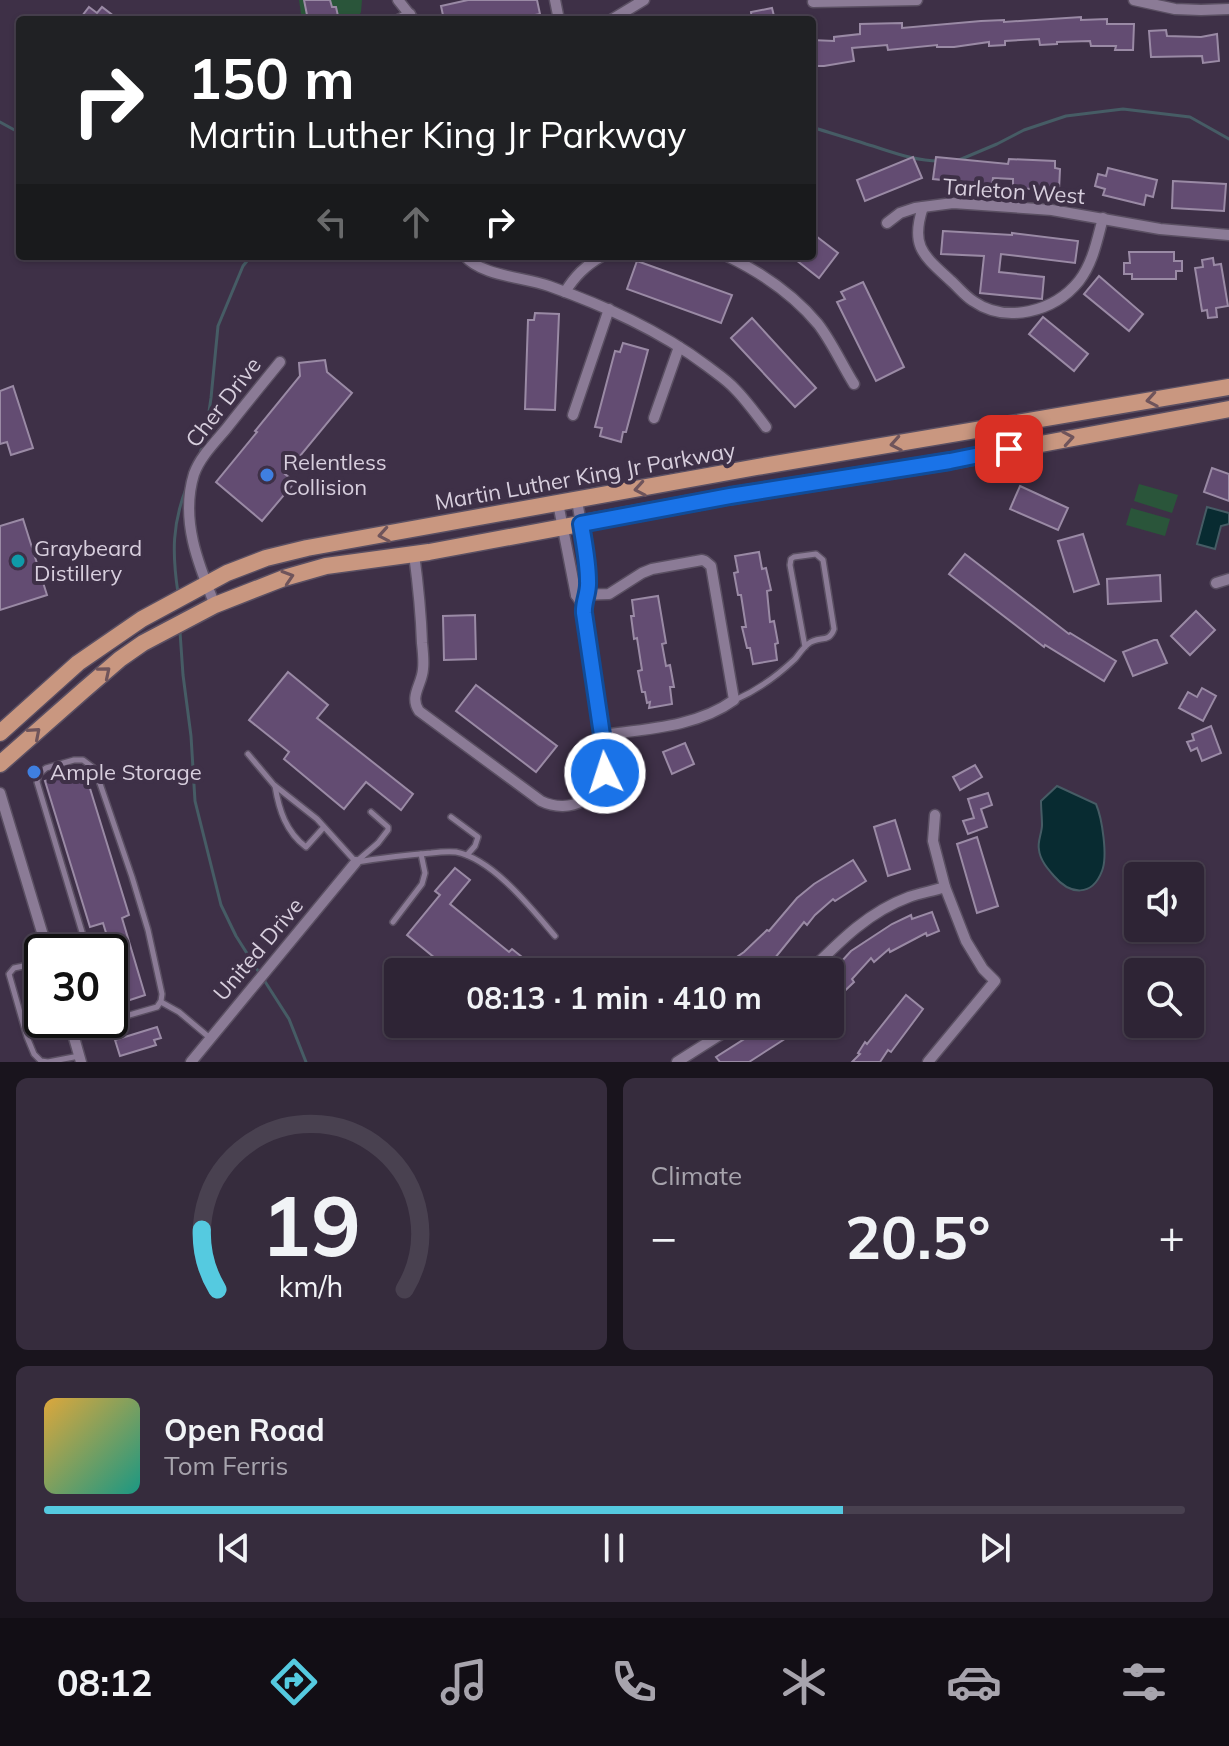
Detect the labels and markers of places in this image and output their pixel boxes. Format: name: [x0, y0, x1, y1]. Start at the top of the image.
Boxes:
pin: [975, 415, 1043, 483]
place label: Relentless Collision: [283, 448, 387, 501]
marker: Relentless Collision: [258, 466, 276, 484]
place label: Graybeard Distillery: [34, 534, 142, 587]
marker: Graybeard Distillery: [9, 552, 27, 570]
place label: Ample Storage: [50, 758, 202, 786]
marker: Ample Storage: [25, 763, 43, 781]

